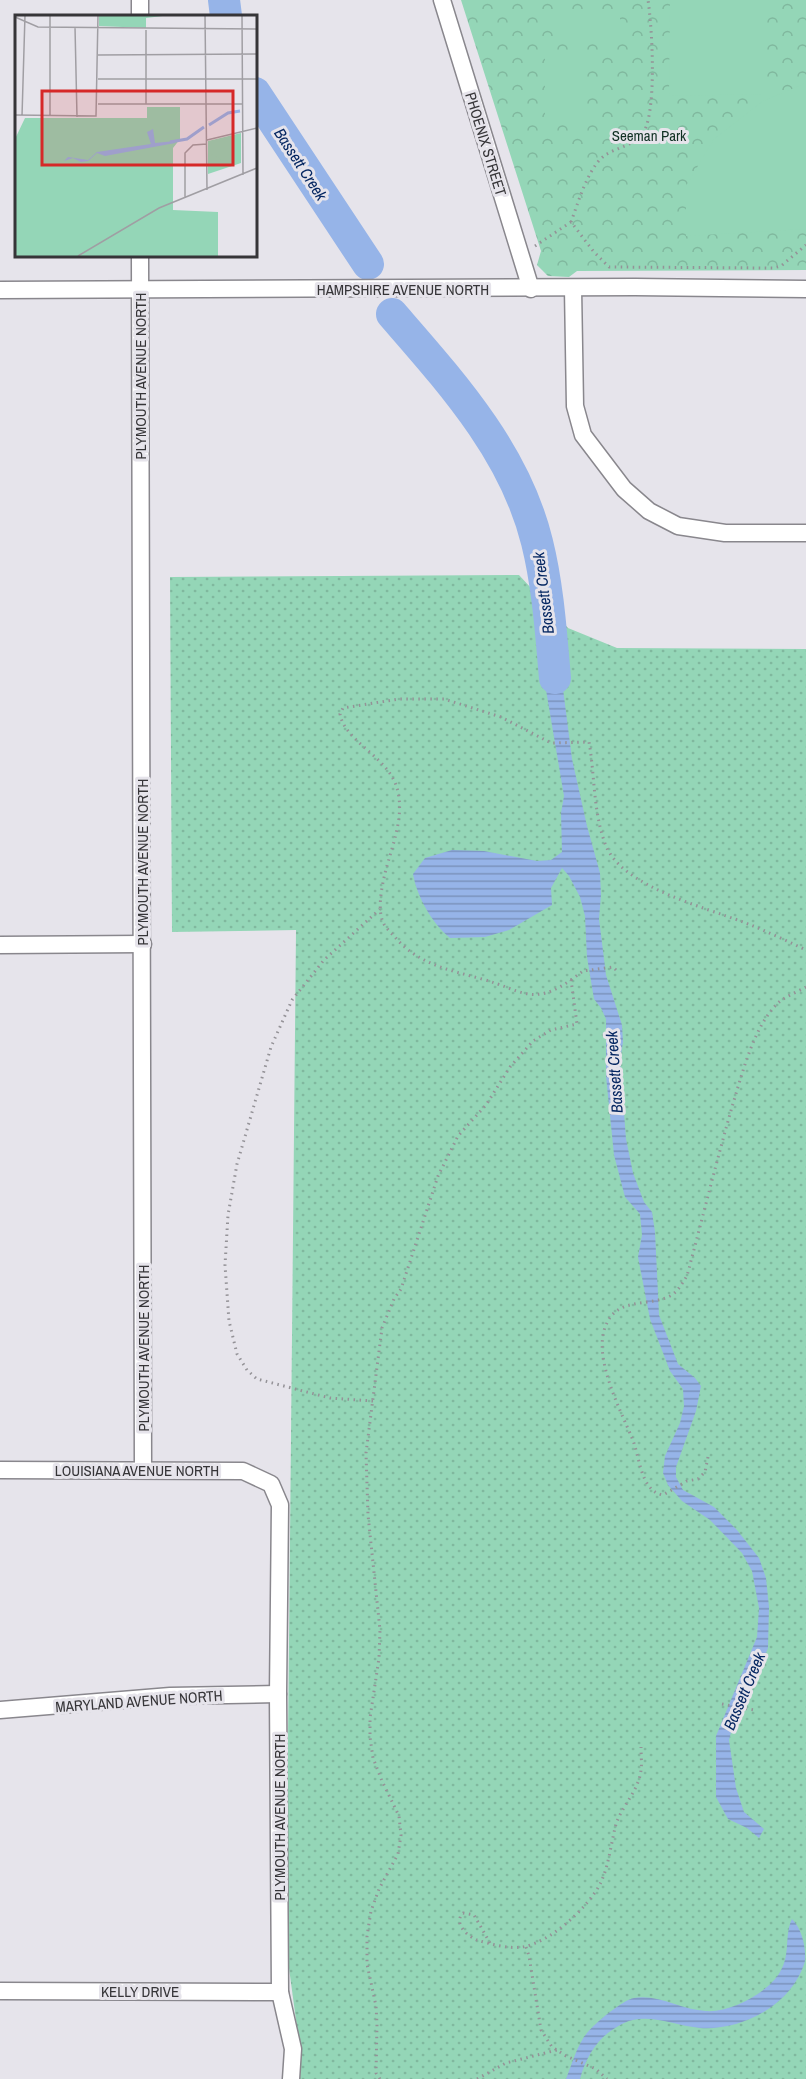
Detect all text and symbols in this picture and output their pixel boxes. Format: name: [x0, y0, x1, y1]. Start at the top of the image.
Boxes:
inset map: [15, 15, 256, 256]
street label: PHOENIX STREET: [460, 90, 512, 199]
water label: Bassett Creek: [269, 123, 333, 205]
park label: Seeman Park: [612, 125, 687, 146]
street label: HAMPSHIRE AVENUE NORTH: [317, 279, 489, 300]
street label: PLYMOUTH AVENUE NORTH: [130, 293, 151, 459]
water label: Bassett Creek: [527, 550, 559, 635]
street label: PLYMOUTH AVENUE NORTH: [132, 779, 153, 945]
water label: Bassett Creek: [600, 1030, 628, 1114]
street label: PLYMOUTH AVENUE NORTH: [133, 1265, 154, 1431]
street label: LOUISIANA AVENUE NORTH: [55, 1460, 219, 1481]
water label: Bassett Creek: [718, 1648, 770, 1733]
street label: MARYLAND AVENUE NORTH: [55, 1685, 223, 1717]
street label: PLYMOUTH AVENUE NORTH: [269, 1734, 290, 1900]
street label: KELLY DRIVE: [101, 1981, 179, 2002]

